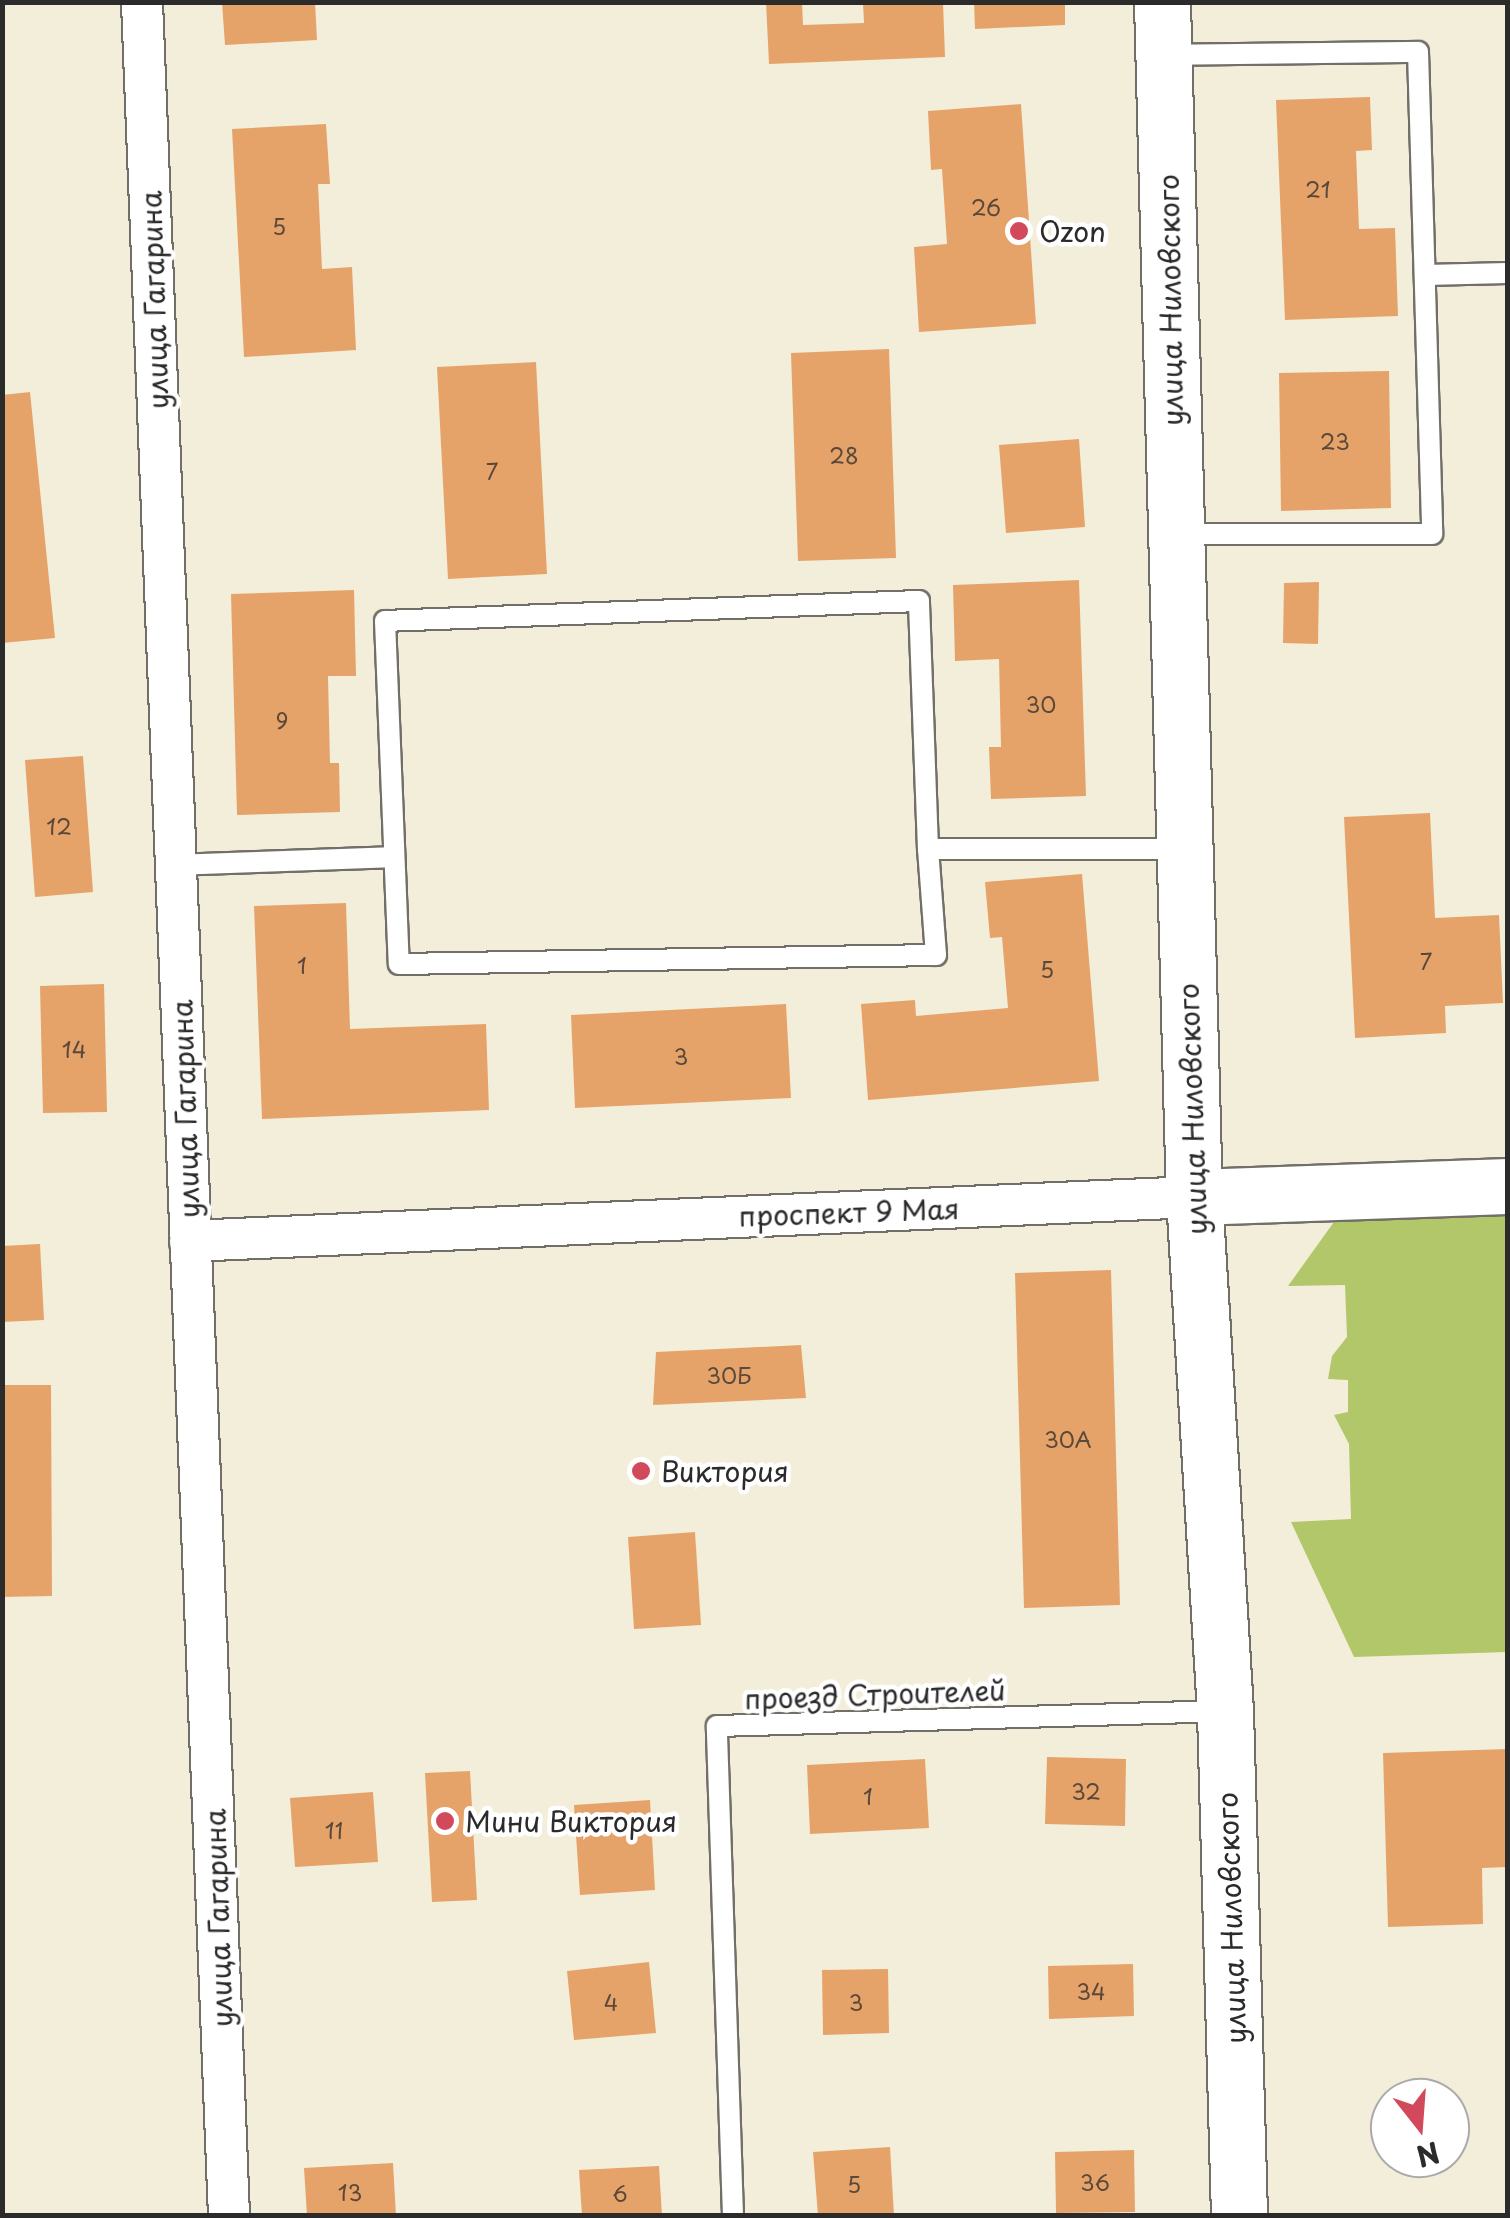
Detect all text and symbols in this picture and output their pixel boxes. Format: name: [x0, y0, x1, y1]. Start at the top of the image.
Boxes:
street label: улица Ниловского: [1151, 174, 1189, 426]
house number: 21: [1305, 176, 1331, 202]
street label: улица Гагарина: [133, 190, 175, 410]
house number: 26: [971, 194, 1001, 220]
house number: 5: [272, 213, 286, 239]
place label: Ozon: [1039, 214, 1106, 248]
marker: Ozon: [1008, 220, 1030, 242]
house number: 23: [1320, 428, 1350, 454]
house number: 28: [829, 442, 859, 468]
house number: 7: [486, 458, 498, 484]
house number: 30: [1026, 691, 1056, 717]
house number: 9: [276, 707, 288, 733]
house number: 12: [46, 813, 72, 839]
house number: 7: [1420, 948, 1432, 974]
house number: 1: [297, 952, 307, 978]
house number: 5: [1040, 956, 1054, 982]
street label: улица Ниловского: [1171, 982, 1213, 1236]
street label: улица Гагарина: [164, 999, 206, 1219]
house number: 14: [62, 1036, 86, 1062]
house number: 3: [674, 1043, 688, 1069]
street label: проспект 9 Мая: [738, 1191, 960, 1233]
house number: 30Б: [707, 1362, 751, 1388]
house number: 30А: [1044, 1426, 1092, 1452]
place label: Виктория: [661, 1454, 789, 1488]
marker: Виктория: [630, 1460, 652, 1482]
street label: проезд Строителей: [744, 1673, 1006, 1715]
house number: 32: [1071, 1778, 1101, 1804]
house number: 1: [863, 1783, 873, 1809]
street label: улица Ниловского: [1210, 1791, 1252, 2045]
place label: Мини Виктория: [465, 1804, 679, 1838]
street label: улица Гагарина: [197, 1808, 239, 2028]
marker: Мини Виктория: [434, 1810, 456, 1832]
house number: 11: [325, 1817, 343, 1843]
house number: 34: [1076, 1978, 1106, 2004]
house number: 4: [604, 1989, 618, 2015]
house number: 3: [849, 1989, 863, 2015]
north arrow: [1370, 2078, 1470, 2178]
text: N: [1411, 2131, 1445, 2179]
house number: 36: [1080, 2169, 1110, 2195]
house number: 5: [847, 2171, 861, 2197]
house number: 13: [338, 2179, 362, 2205]
house number: 6: [612, 2180, 628, 2206]

